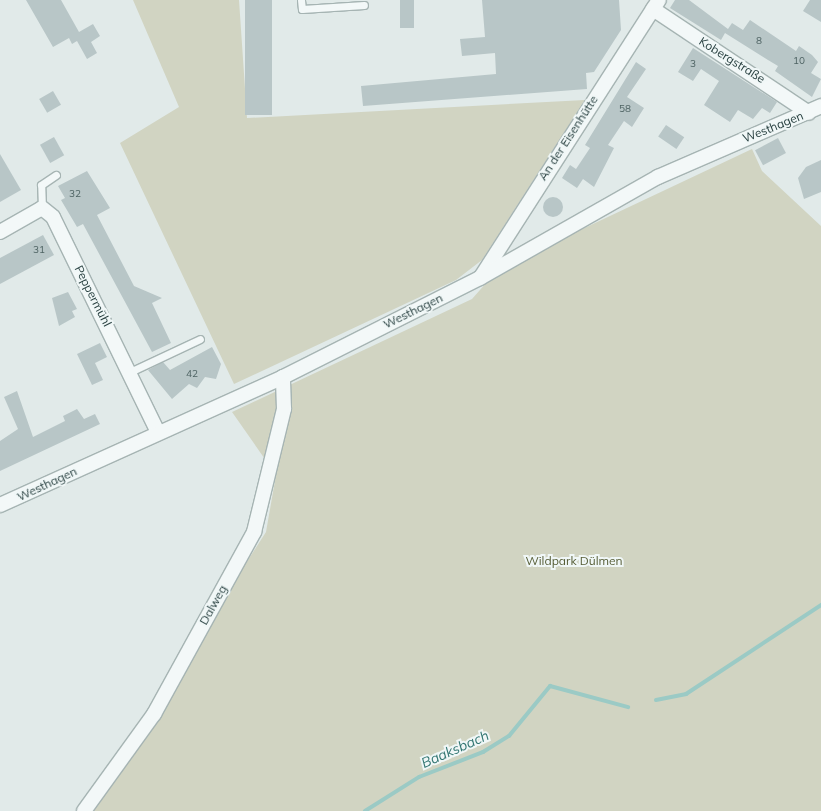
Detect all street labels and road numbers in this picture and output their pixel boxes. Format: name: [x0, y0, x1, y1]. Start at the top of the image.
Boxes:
street label: Kobergstraße: [696, 34, 768, 86]
street label: An der Eisenhütte: [535, 93, 601, 183]
street label: Westhagen: [740, 108, 806, 146]
street label: Peppermühl: [71, 263, 115, 329]
street label: Westhagen: [381, 290, 445, 332]
street label: Westhagen: [15, 464, 79, 504]
street label: Dalweg: [196, 583, 230, 627]

